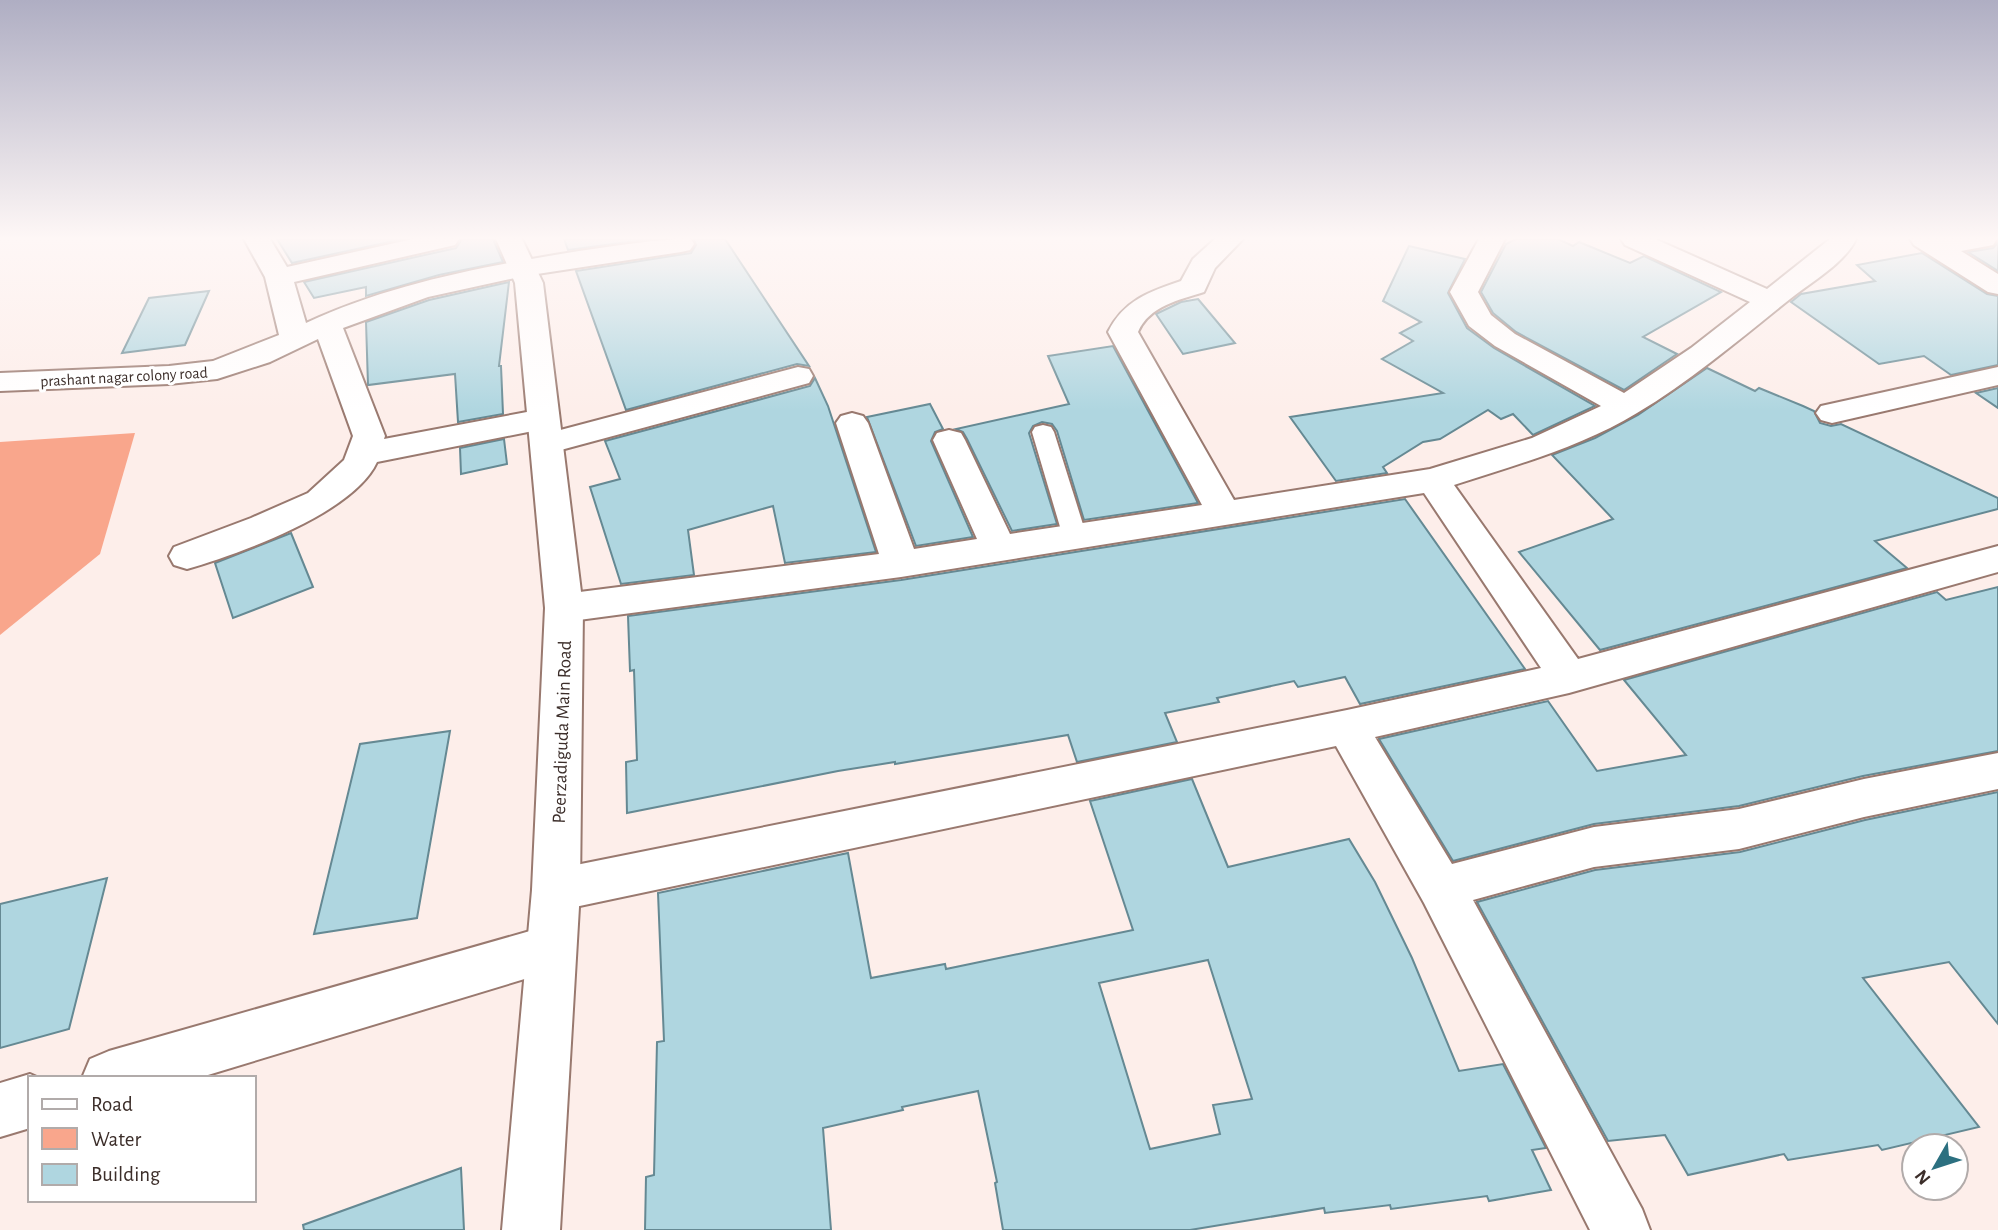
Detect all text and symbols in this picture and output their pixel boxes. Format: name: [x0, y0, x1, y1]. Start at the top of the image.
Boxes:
street label: prashant nagar colony road: [40, 365, 208, 390]
street label: Peerzadiguda Main Road: [550, 640, 575, 824]
legend: [28, 1076, 256, 1202]
text: Road: [91, 1094, 133, 1115]
text: Water: [91, 1129, 141, 1150]
north arrow: [1900, 1132, 1970, 1202]
text: Building: [91, 1164, 161, 1185]
text: N: [1911, 1166, 1934, 1188]

